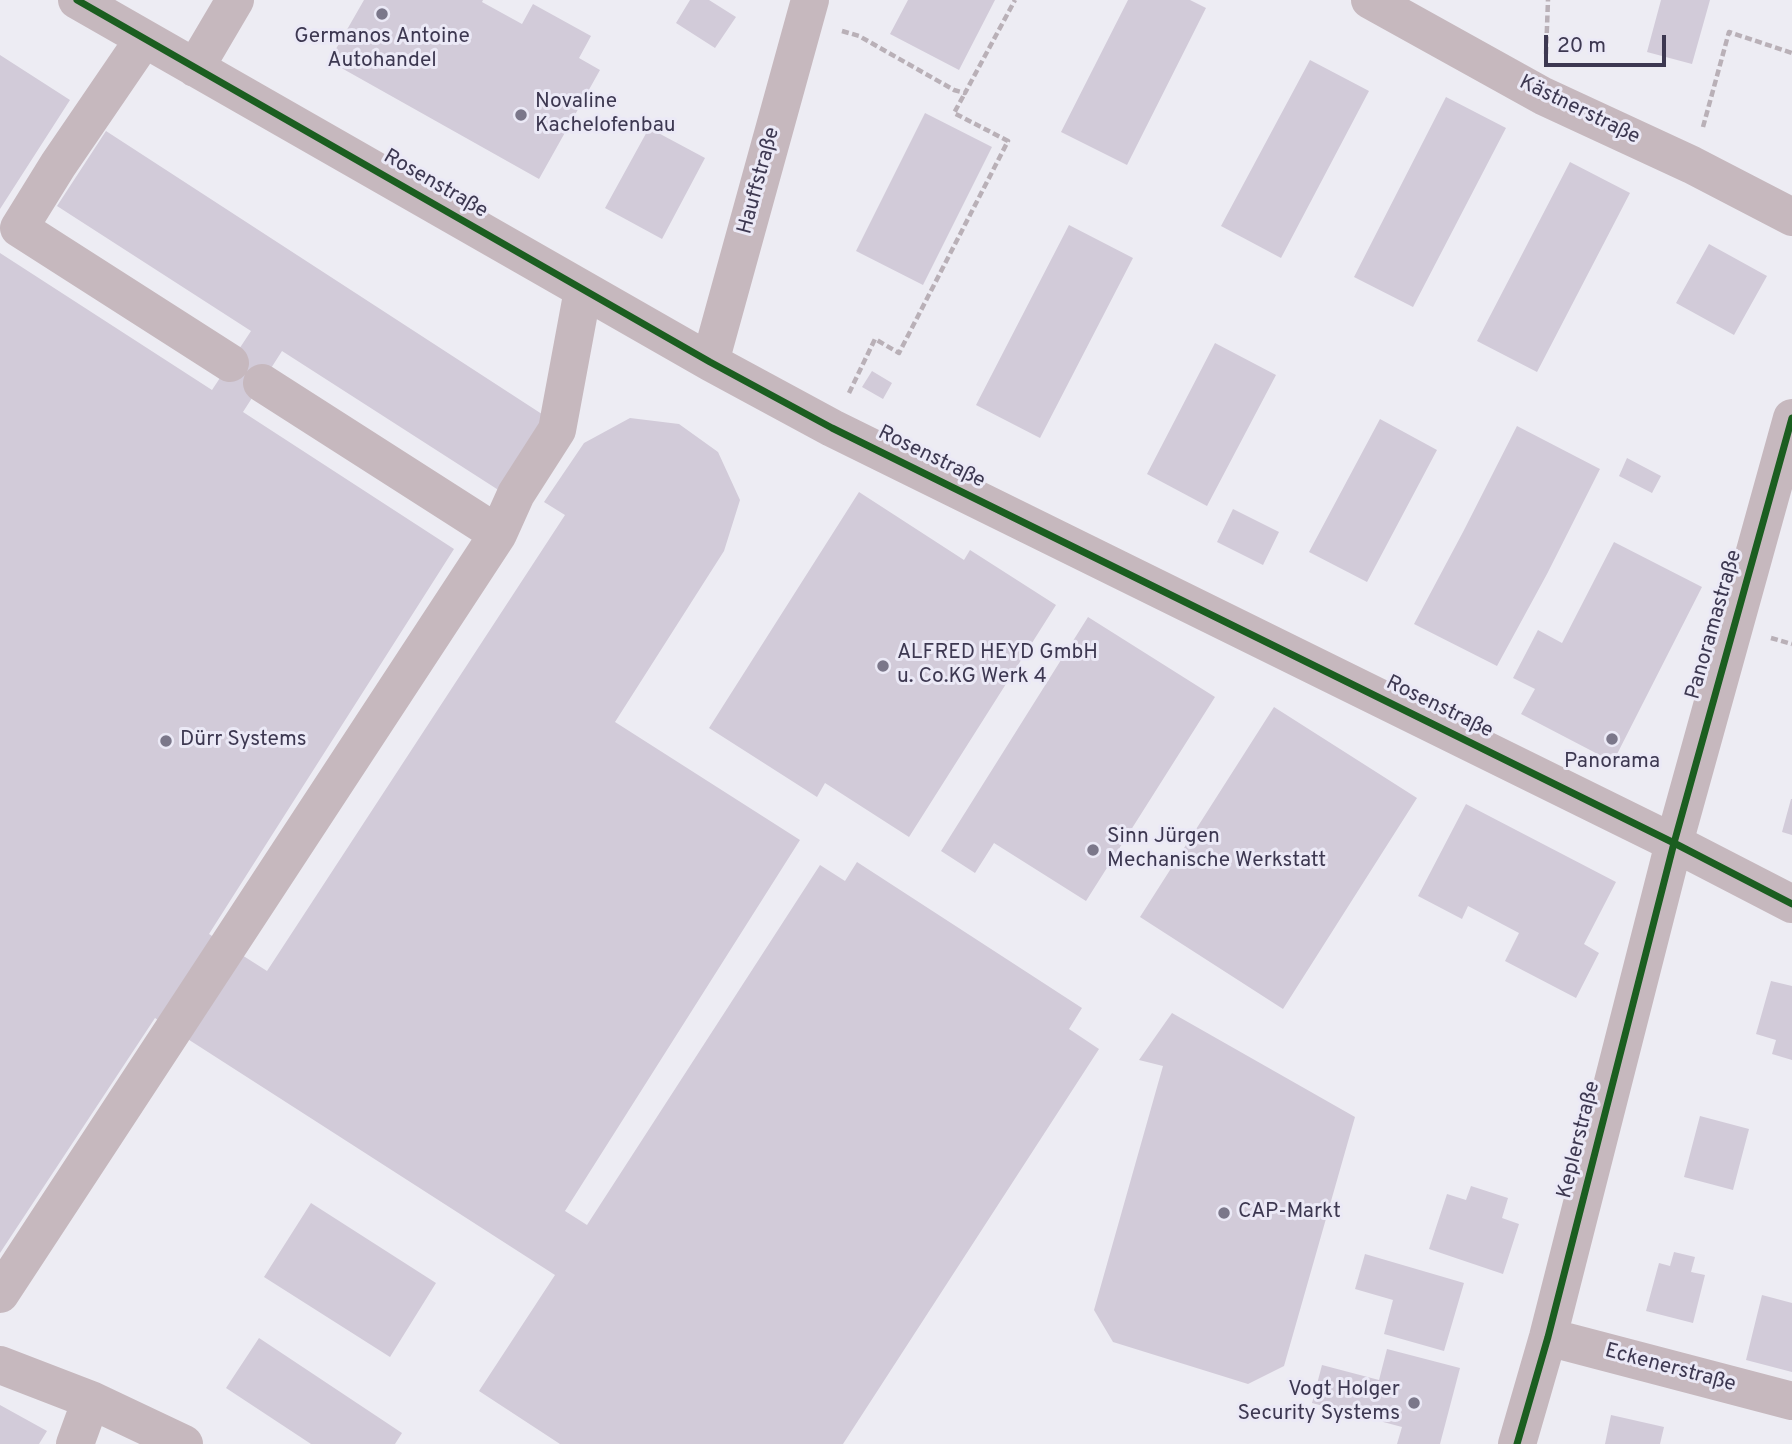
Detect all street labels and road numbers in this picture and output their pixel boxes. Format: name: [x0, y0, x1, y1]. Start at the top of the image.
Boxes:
street label: Kästnerstraße: [1514, 71, 1644, 151]
street label: Hauffstraße: [734, 125, 786, 237]
street label: Rosenstraße: [378, 145, 492, 225]
street label: Rosenstraße: [873, 421, 989, 495]
street label: Panoramastraße: [1682, 547, 1748, 703]
street label: Rosenstraße: [1381, 671, 1497, 745]
street label: Keplerstraße: [1553, 1079, 1607, 1201]
street label: Eckenerstraße: [1602, 1339, 1738, 1399]

